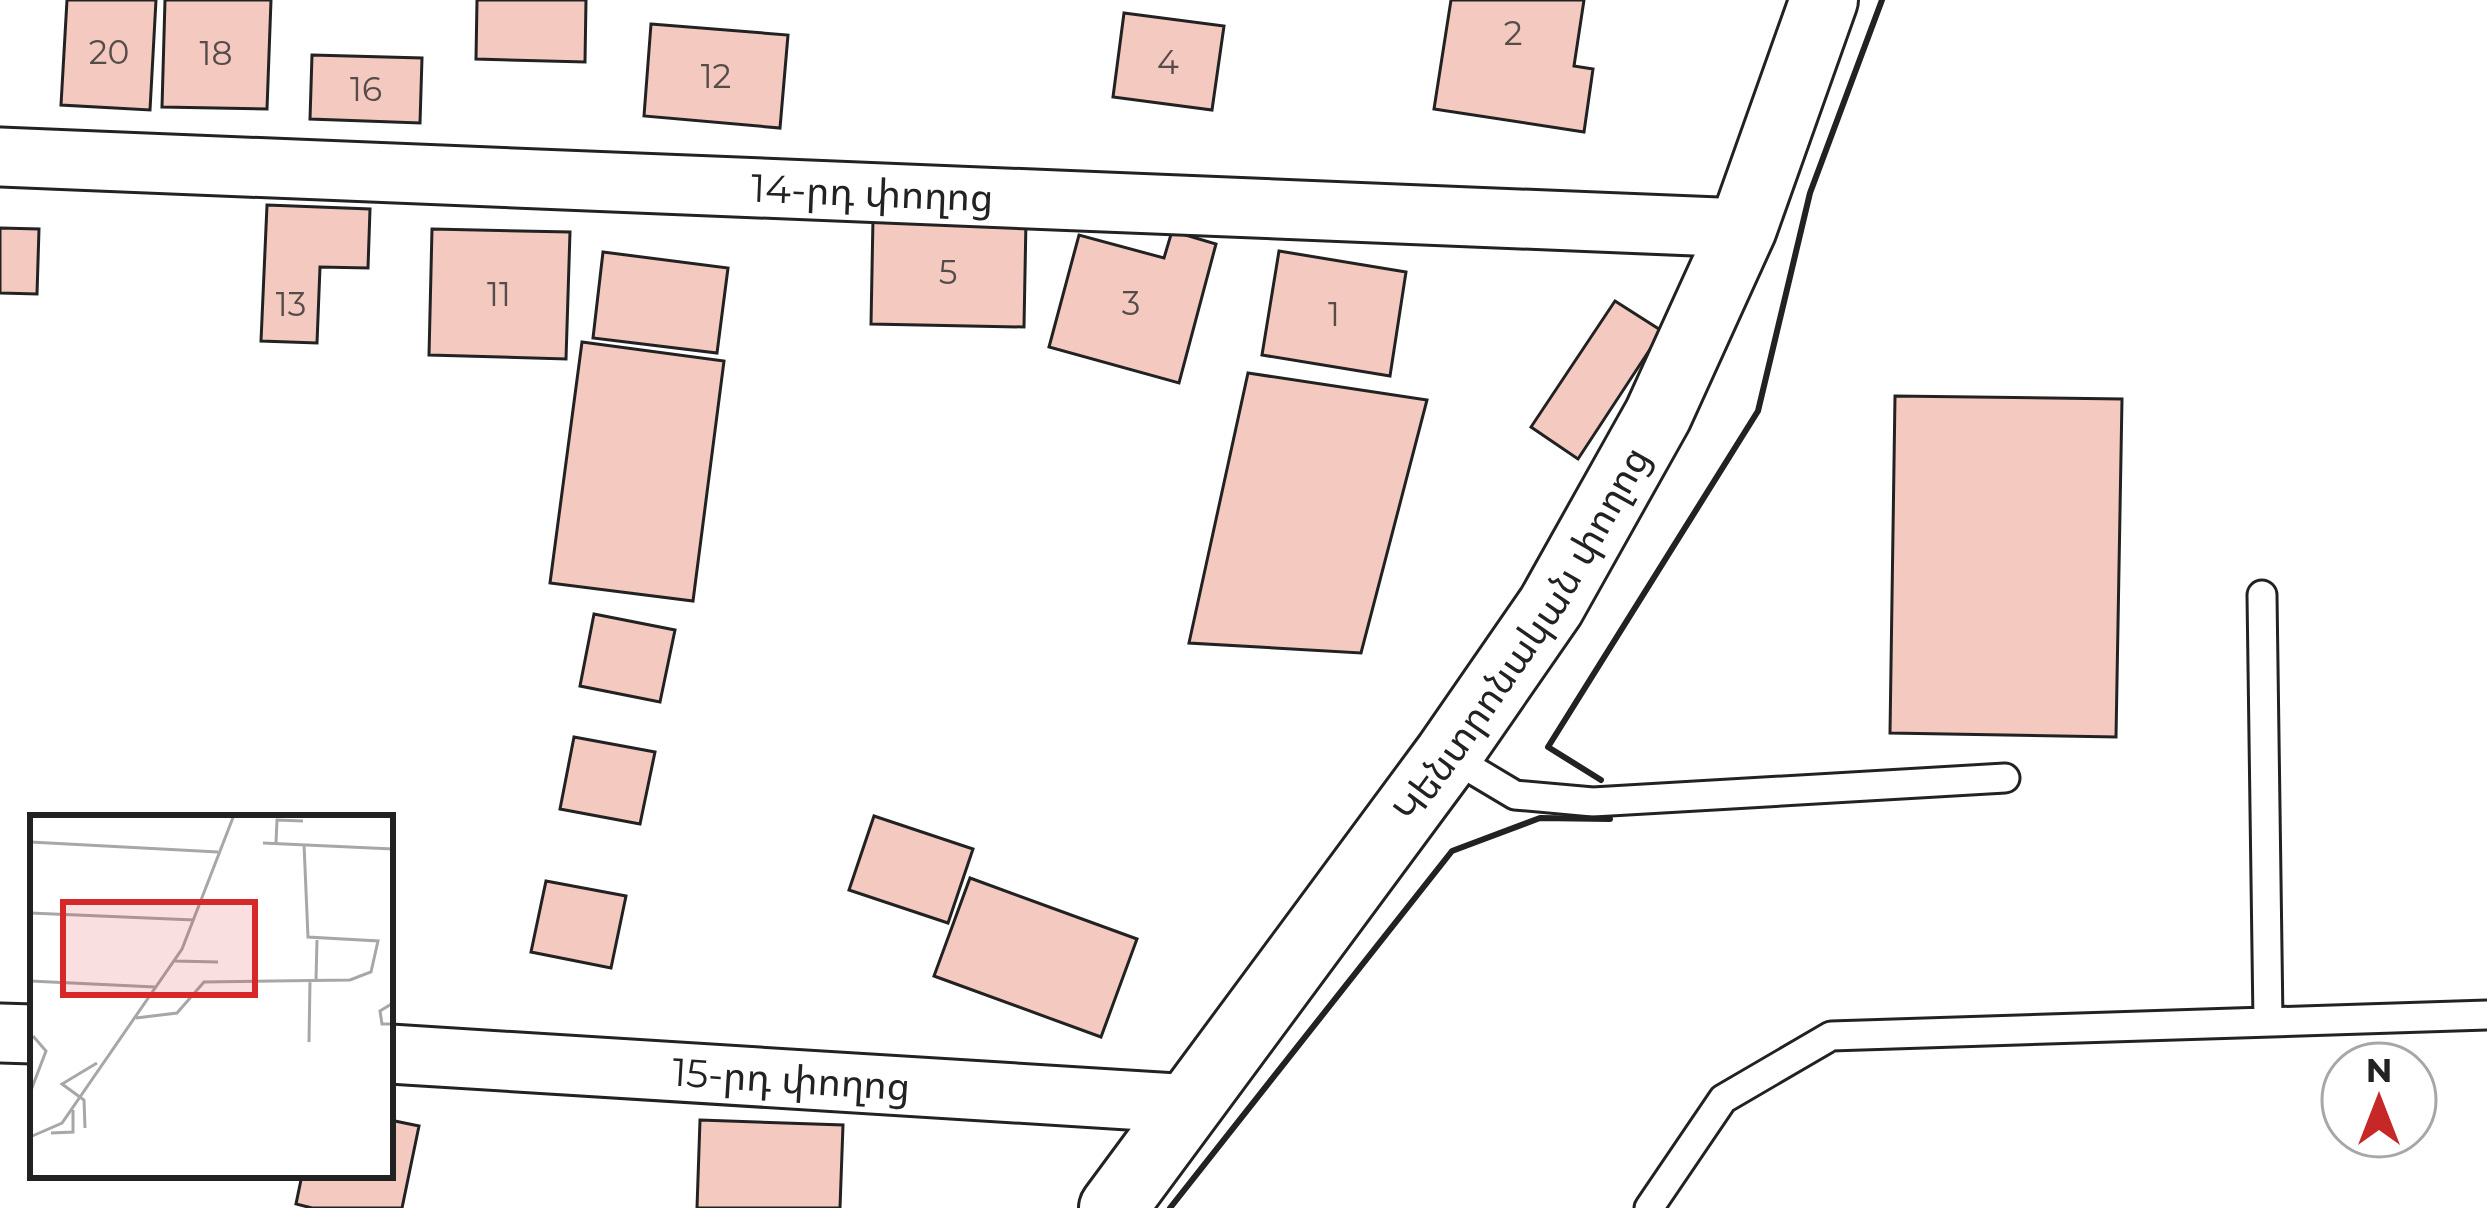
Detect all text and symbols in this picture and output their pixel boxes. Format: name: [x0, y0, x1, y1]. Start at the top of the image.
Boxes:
house number: 2: [1504, 13, 1522, 53]
house number: 20: [89, 32, 129, 72]
house number: 18: [200, 33, 232, 73]
house number: 4: [1157, 42, 1179, 82]
house number: 12: [701, 56, 731, 96]
house number: 16: [350, 69, 382, 109]
street label: 14-րդ փողոց: [750, 164, 994, 221]
house number: 5: [939, 252, 957, 292]
house number: 11: [487, 274, 511, 314]
house number: 3: [1122, 283, 1140, 323]
house number: 13: [276, 284, 306, 324]
house number: 1: [1328, 294, 1340, 334]
street label: Կենտրոնական փողոց: [1383, 438, 1660, 831]
inset map: [30, 815, 393, 1178]
north arrow: [2319, 1040, 2439, 1160]
street label: 15-րդ փողոց: [671, 1048, 912, 1110]
text: N: [2366, 1050, 2392, 1090]

